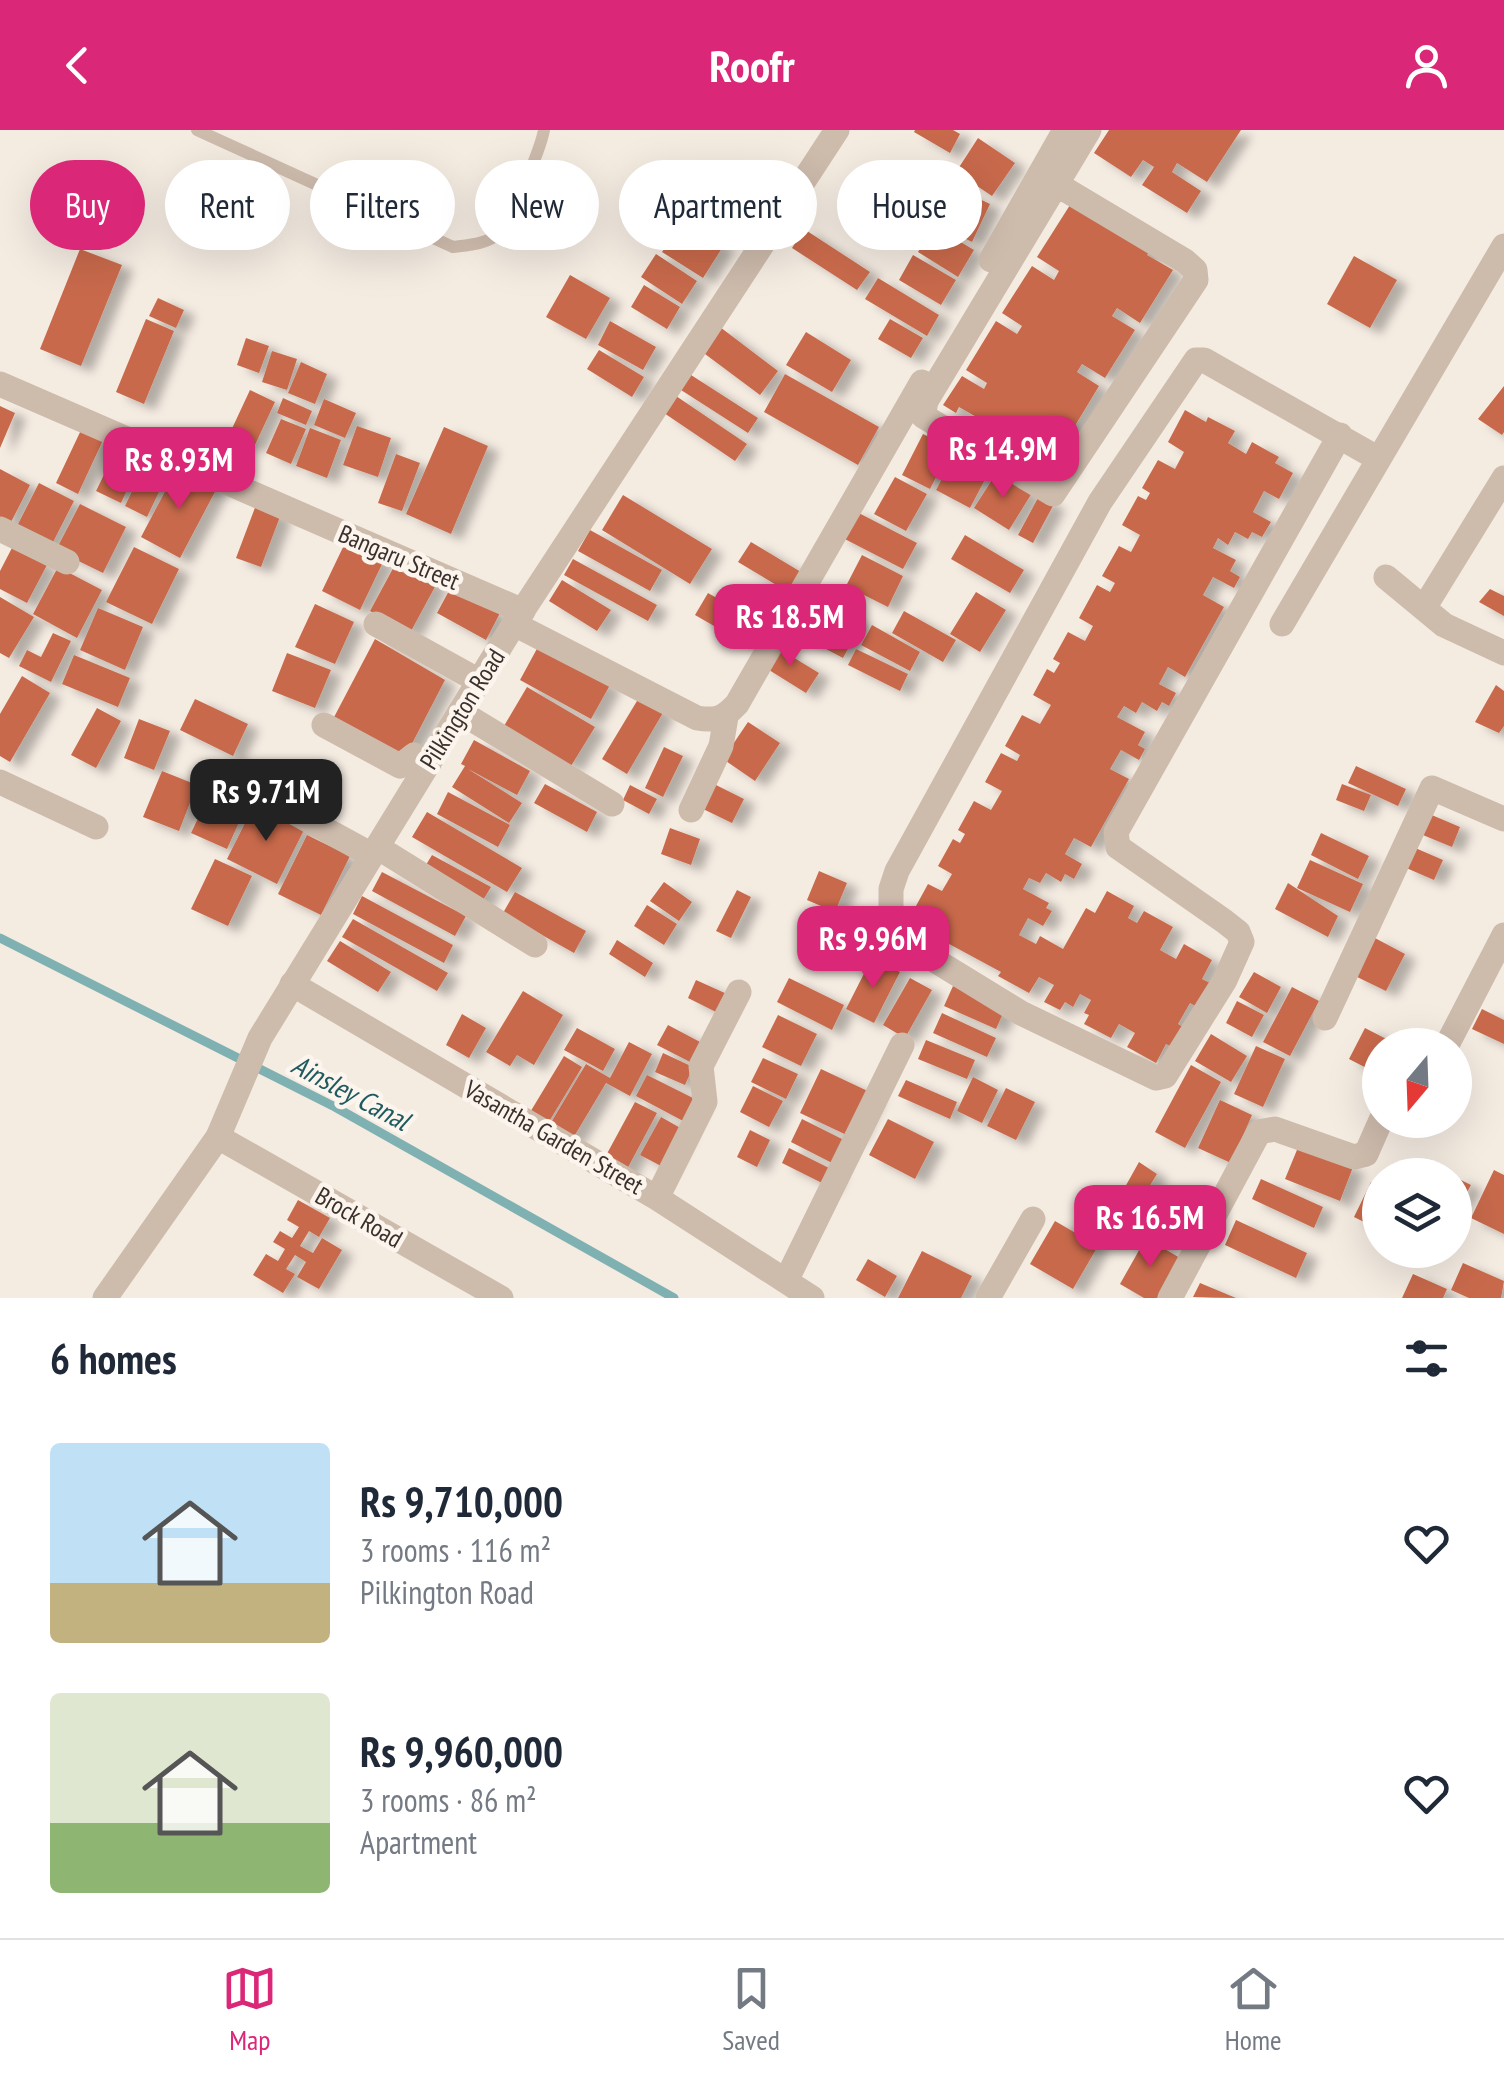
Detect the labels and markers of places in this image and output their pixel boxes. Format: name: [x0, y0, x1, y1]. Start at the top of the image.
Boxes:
pin: Rs 14.9M: [900, 416, 1106, 501]
pin: Rs 8.93M: [76, 427, 282, 512]
pin: Rs 18.5M: [687, 584, 893, 669]
pin: Rs 9.71M: [163, 759, 369, 844]
pin: Rs 9.96M: [770, 906, 976, 991]
pin: Rs 16.5M: [1047, 1185, 1253, 1270]

